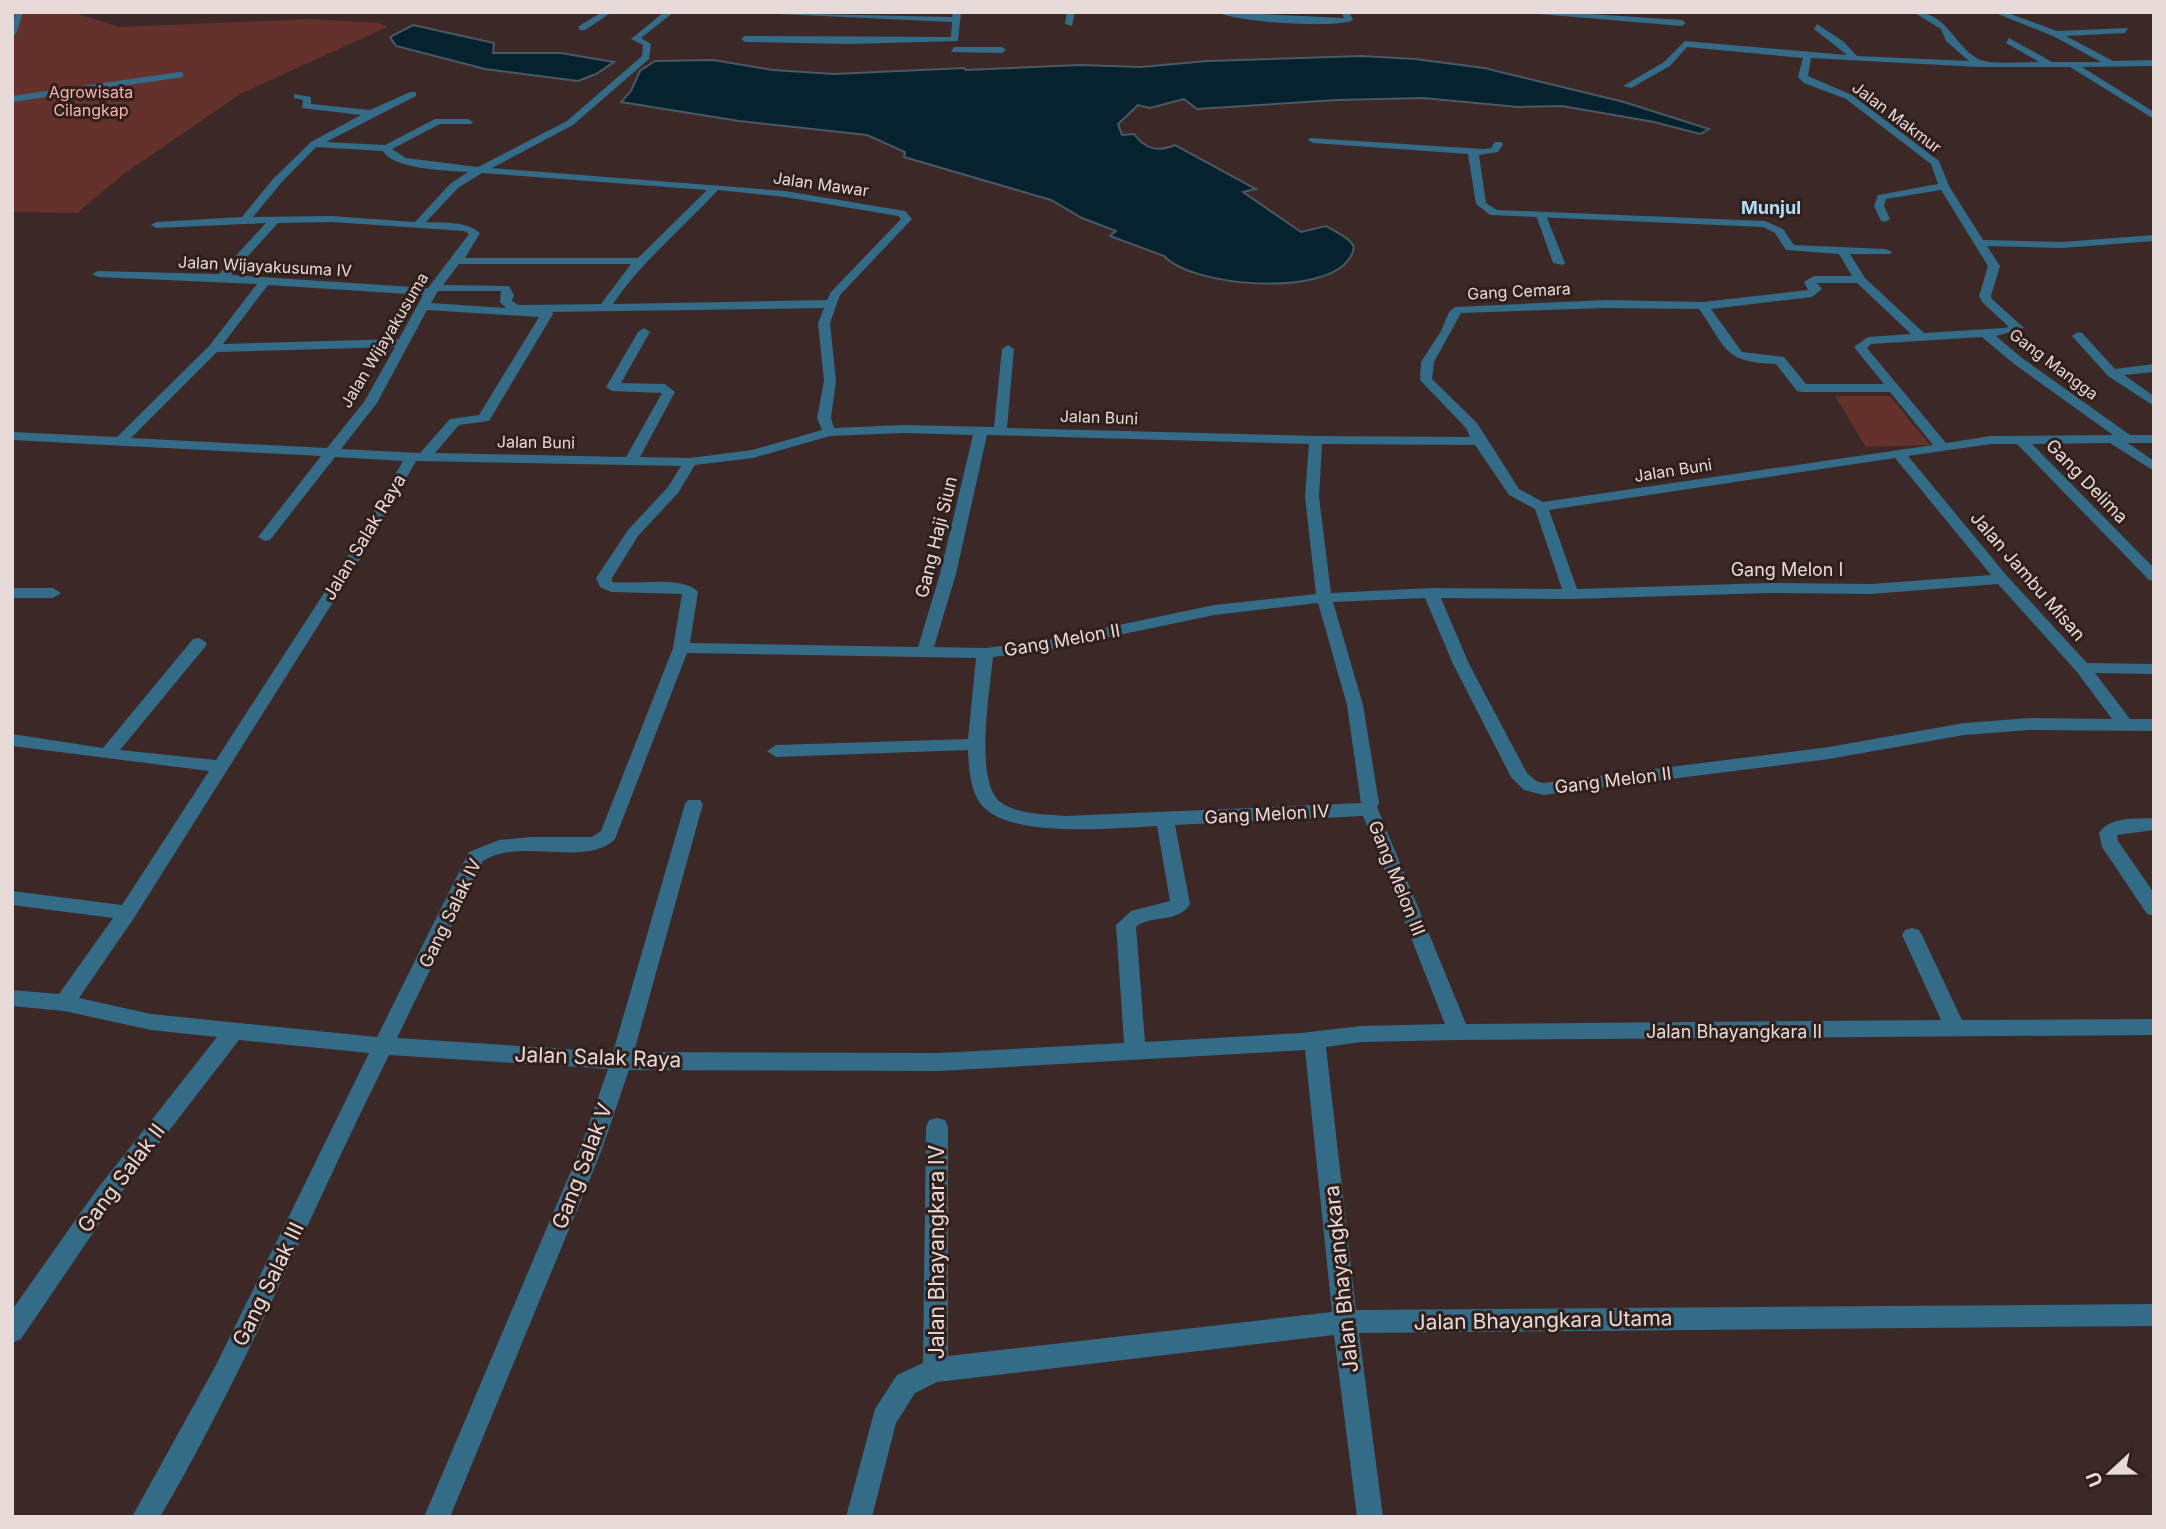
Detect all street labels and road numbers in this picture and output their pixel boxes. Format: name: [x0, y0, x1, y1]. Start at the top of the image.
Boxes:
street label: Jalan Makmur: [1848, 77, 1946, 157]
street label: Jalan Mawar: [772, 167, 870, 201]
street label: Jalan Wijayakusuma IV: [178, 251, 352, 281]
street label: Jalan Wijayakusuma: [336, 269, 432, 411]
street label: Gang Cemara: [1467, 278, 1571, 304]
street label: Gang Mangga: [2006, 324, 2102, 404]
street label: Jalan Buni: [1060, 406, 1138, 428]
street label: Jalan Buni: [497, 431, 575, 453]
street label: Gang Delima: [2042, 435, 2132, 527]
street label: Jalan Buni: [1633, 454, 1713, 486]
street label: Jalan Salak Raya: [318, 470, 410, 604]
street label: Gang Haji Siun: [911, 474, 961, 600]
street label: Jalan Jambu Misan: [1966, 507, 2090, 645]
street label: Gang Melon I: [1731, 559, 1843, 580]
street label: Gang Melon II: [1002, 619, 1122, 661]
street label: Gang Melon II: [1553, 762, 1673, 798]
street label: Gang Melon IV: [1204, 800, 1330, 828]
street label: Gang Melon III: [1364, 817, 1430, 939]
street label: Gang Salak IV: [415, 855, 485, 971]
street label: Jalan Bhayangkara II: [1646, 1021, 1822, 1042]
street label: Jalan Salak Raya: [514, 1042, 682, 1072]
street label: Gang Salak V: [547, 1100, 617, 1232]
street label: Gang Salak II: [72, 1119, 170, 1237]
street label: Jalan Bhayangkara IV: [924, 1145, 949, 1359]
street label: Jalan Bhayangkara: [1319, 1184, 1363, 1374]
street label: Gang Salak III: [227, 1218, 309, 1350]
street label: Jalan Bhayangkara Utama: [1413, 1305, 1673, 1335]

